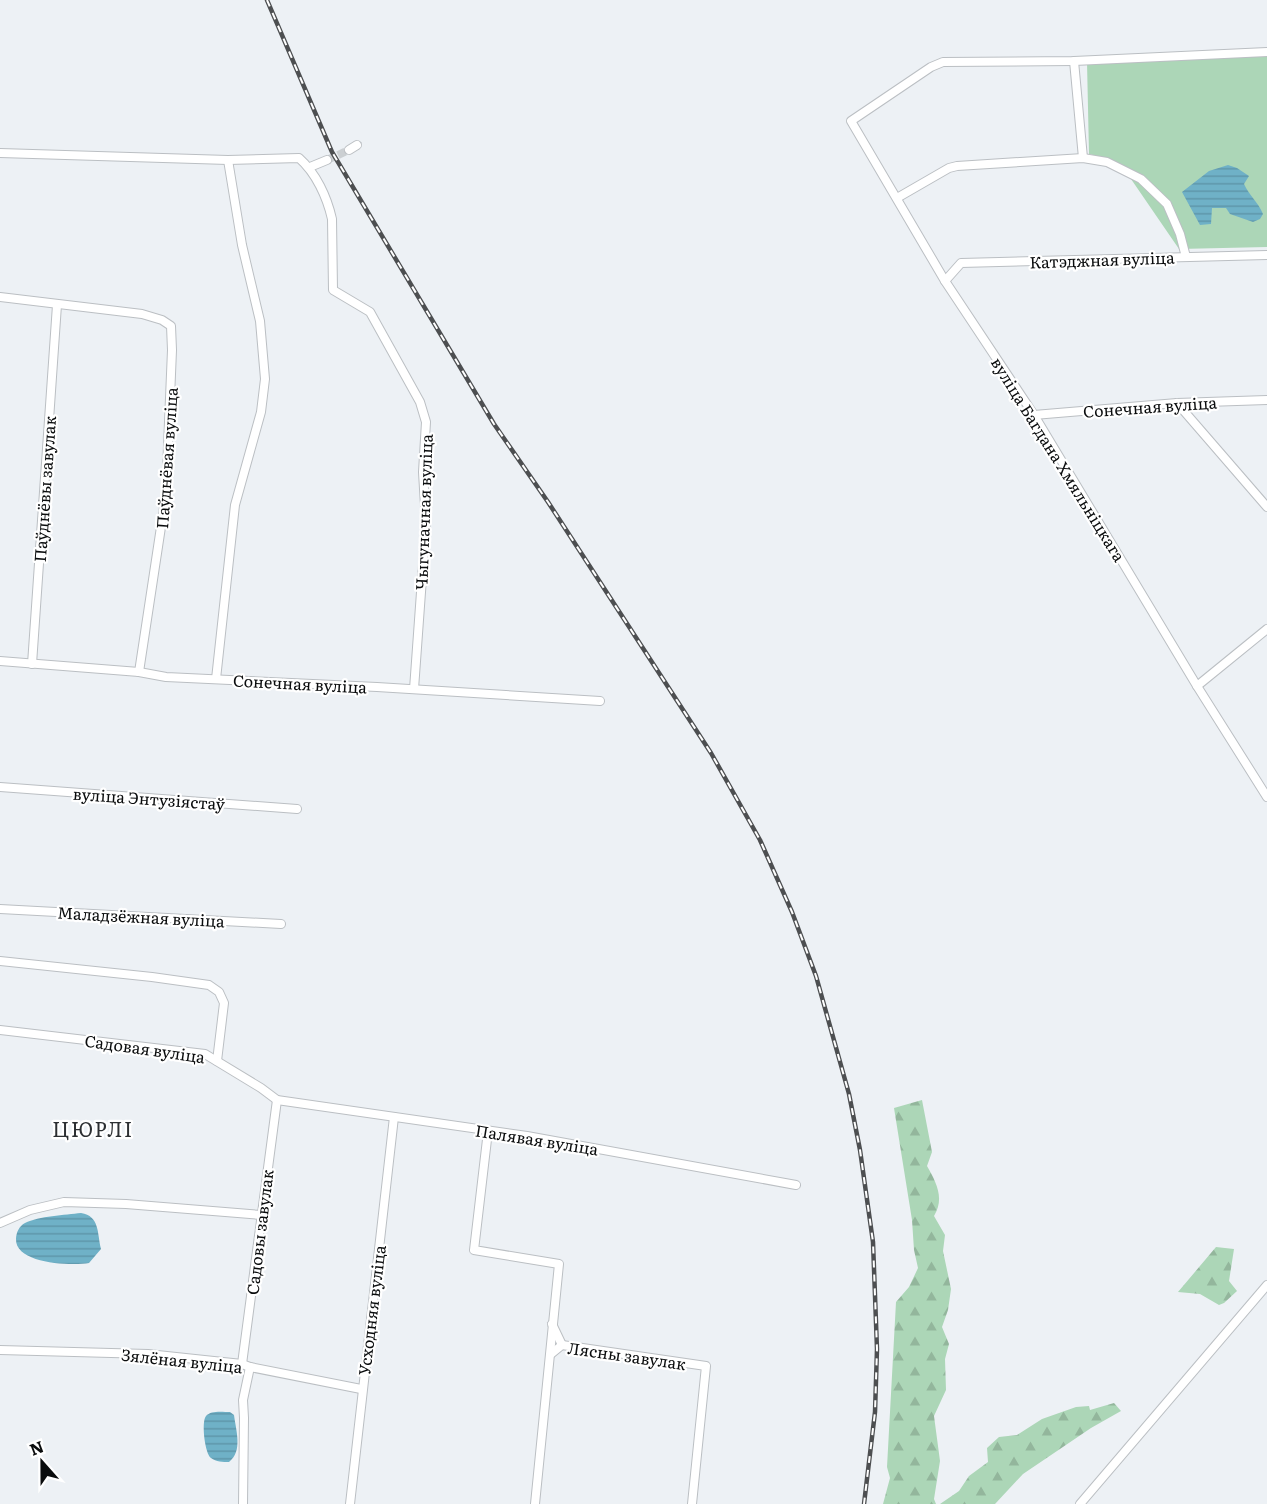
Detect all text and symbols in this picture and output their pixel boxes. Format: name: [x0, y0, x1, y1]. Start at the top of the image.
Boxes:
street label: Катэджная вуліца: [1029, 244, 1175, 274]
street label: вуліца Багдана Хмяльніцкага: [986, 352, 1132, 566]
street label: Паўднёвая вуліца: [149, 386, 183, 530]
street label: Сонечная вуліца: [1082, 389, 1218, 423]
street label: Паўднёвы завулак: [27, 415, 61, 563]
street label: Чыгуначная вуліца: [408, 433, 438, 590]
street label: Сонечная вуліца: [232, 668, 368, 699]
street label: вуліца Энтузіястаў: [72, 781, 227, 815]
street label: Маладзёжная вуліца: [57, 900, 226, 932]
street label: Садовая вуліца: [83, 1028, 207, 1068]
district label: ЦЮРЛІ: [52, 1113, 134, 1143]
street label: Палявая вуліца: [474, 1117, 601, 1161]
street label: Садовы завулак: [239, 1167, 279, 1296]
street label: Усходняя вуліца: [351, 1243, 391, 1376]
street label: Лясны завулак: [566, 1335, 688, 1375]
street label: Зялёная вуліца: [120, 1342, 244, 1378]
north arrow: [12, 1432, 72, 1492]
text: N: [26, 1433, 47, 1461]

